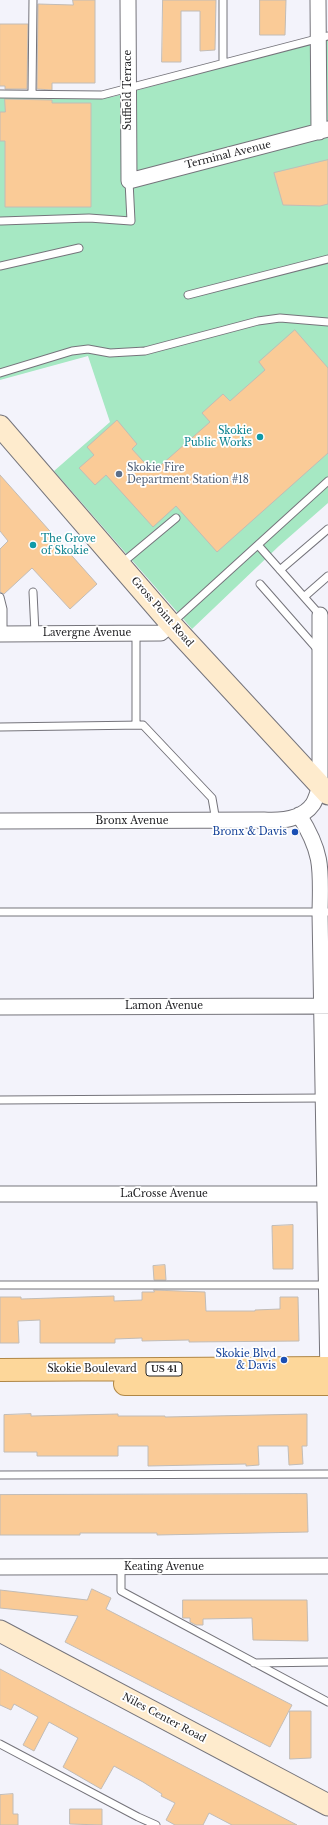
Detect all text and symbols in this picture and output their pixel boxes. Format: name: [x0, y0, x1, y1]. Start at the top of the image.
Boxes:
street label: Suffield Terrace: [122, 50, 134, 130]
street label: Terminal Avenue: [184, 139, 272, 171]
place label: Skokie Public Works: [184, 425, 252, 448]
marker: Skokie Public Works: [255, 432, 265, 442]
place label: Skokie Fire Department Station #18: [127, 462, 249, 486]
marker: Skokie Fire Department Station #18: [114, 469, 124, 479]
place label: The Grove of Skokie: [41, 533, 96, 556]
marker: The Grove of Skokie: [28, 540, 38, 550]
street label: Gross Point Road: [128, 575, 196, 649]
street label: Lavergne Avenue: [43, 627, 131, 639]
street label: Bronx Avenue: [96, 815, 168, 827]
place label: Bronx & Davis: [212, 826, 287, 838]
marker: Bronx & Davis: [290, 827, 300, 837]
street label: Lamon Avenue: [125, 1000, 203, 1012]
street label: LaCrosse Avenue: [120, 1188, 208, 1200]
place label: Skokie Blvd & Davis: [216, 1348, 276, 1372]
marker: Skokie Blvd & Davis: [279, 1355, 289, 1365]
road number: US 41: [146, 1362, 182, 1376]
street label: Skokie Boulevard: [47, 1363, 137, 1375]
street label: Keating Avenue: [124, 1561, 204, 1573]
street label: Niles Center Road: [120, 1691, 208, 1745]

